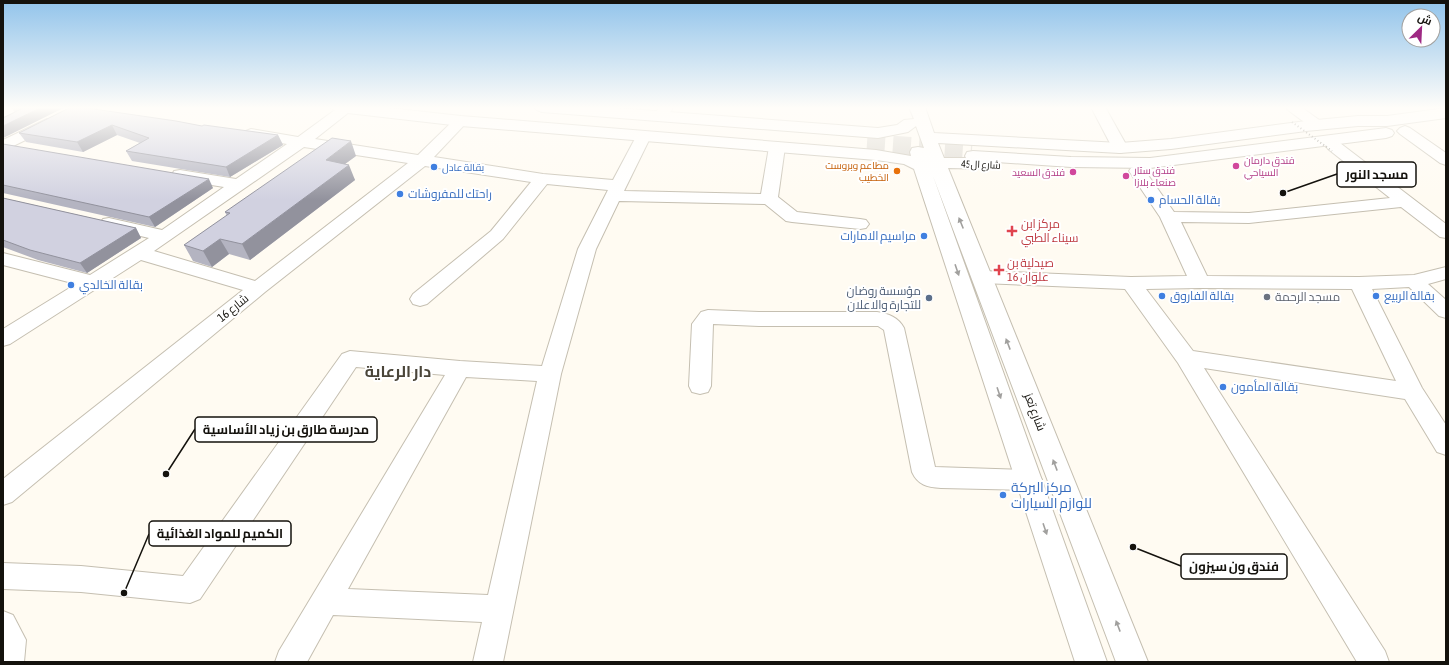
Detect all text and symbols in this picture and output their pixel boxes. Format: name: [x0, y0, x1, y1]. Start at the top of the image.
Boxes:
north arrow: [1401, 8, 1441, 48]
text: ش: [1416, 11, 1434, 28]
place label: فندق دارمان السياحي: [1244, 155, 1295, 180]
street label: شارع ال45: [961, 158, 1001, 172]
place label: مطاعم وبروست الخطيب: [825, 160, 889, 183]
marker: فندق دارمان السياحي: [1231, 161, 1241, 171]
marker: بقالة عادل: [429, 162, 439, 172]
place label: بقالة عادل: [442, 162, 484, 174]
callout: مسجد النور: [1337, 162, 1416, 187]
place label: فندق ستار صنعاء بلازا: [1133, 165, 1176, 188]
marker: مطاعم وبروست الخطيب: [892, 166, 902, 176]
place label: فندق السعيد: [1012, 167, 1065, 179]
marker: فندق السعيد: [1068, 167, 1078, 177]
text: مسجد النور: [1345, 167, 1408, 183]
marker: فندق ستار صنعاء بلازا: [1121, 171, 1131, 181]
place label: راحتك للمفروشات: [408, 187, 492, 201]
marker: راحتك للمفروشات: [395, 189, 405, 199]
place label: بقالة الحسام: [1159, 193, 1220, 208]
marker: بقالة الحسام: [1146, 195, 1156, 205]
one-way arrow: [957, 217, 963, 229]
place label: مركز ابن سيناء الطبي: [1021, 217, 1079, 248]
marker: مركز ابن سيناء الطبي: [1006, 225, 1018, 237]
place label: مراسيم الامارات: [840, 229, 916, 244]
marker: مراسيم الامارات: [919, 231, 929, 241]
place label: صيدلية بن علوان 16: [1007, 256, 1054, 284]
one-way arrow: [954, 264, 960, 276]
marker: صيدلية بن علوان 16: [994, 265, 1004, 275]
place label: بقالة الخالدي: [79, 278, 143, 295]
marker: بقالة الخالدي: [66, 280, 76, 290]
place label: مؤسسة روضان للتجارة والاعلان: [846, 284, 921, 312]
place label: بقالة الفاروق: [1170, 289, 1234, 303]
place label: بقالة الربيع: [1384, 289, 1435, 304]
place label: مسجد الرحمة: [1275, 290, 1340, 304]
street label: شارع 16: [215, 291, 252, 326]
marker: بقالة الفاروق: [1157, 291, 1167, 301]
marker: بقالة الربيع: [1371, 291, 1381, 301]
marker: مسجد الرحمة: [1262, 292, 1272, 302]
marker: مؤسسة روضان للتجارة والاعلان: [924, 293, 934, 303]
one-way arrow: [1005, 338, 1011, 350]
district label: دار الرعاية: [365, 362, 431, 381]
place label: بقالة المأمون: [1231, 379, 1298, 394]
marker: بقالة المأمون: [1218, 382, 1228, 392]
one-way arrow: [996, 387, 1002, 399]
street label: شارع تعز: [1020, 390, 1049, 433]
callout: مدرسة طارق بن زياد الأساسية: [195, 417, 377, 442]
text: مدرسة طارق بن زياد الأساسية: [203, 422, 369, 438]
one-way arrow: [1052, 459, 1058, 471]
place label: مركز البركة للوازم السيارات: [1011, 479, 1092, 513]
marker: مركز البركة للوازم السيارات: [998, 490, 1008, 500]
callout: الكميم للمواد الغذائية: [149, 521, 291, 546]
one-way arrow: [1043, 523, 1049, 535]
text: الكميم للمواد الغذائية: [157, 526, 283, 543]
callout: فندق ون سيزون: [1181, 554, 1287, 579]
text: فندق ون سيزون: [1189, 559, 1279, 575]
one-way arrow: [1114, 619, 1120, 631]

